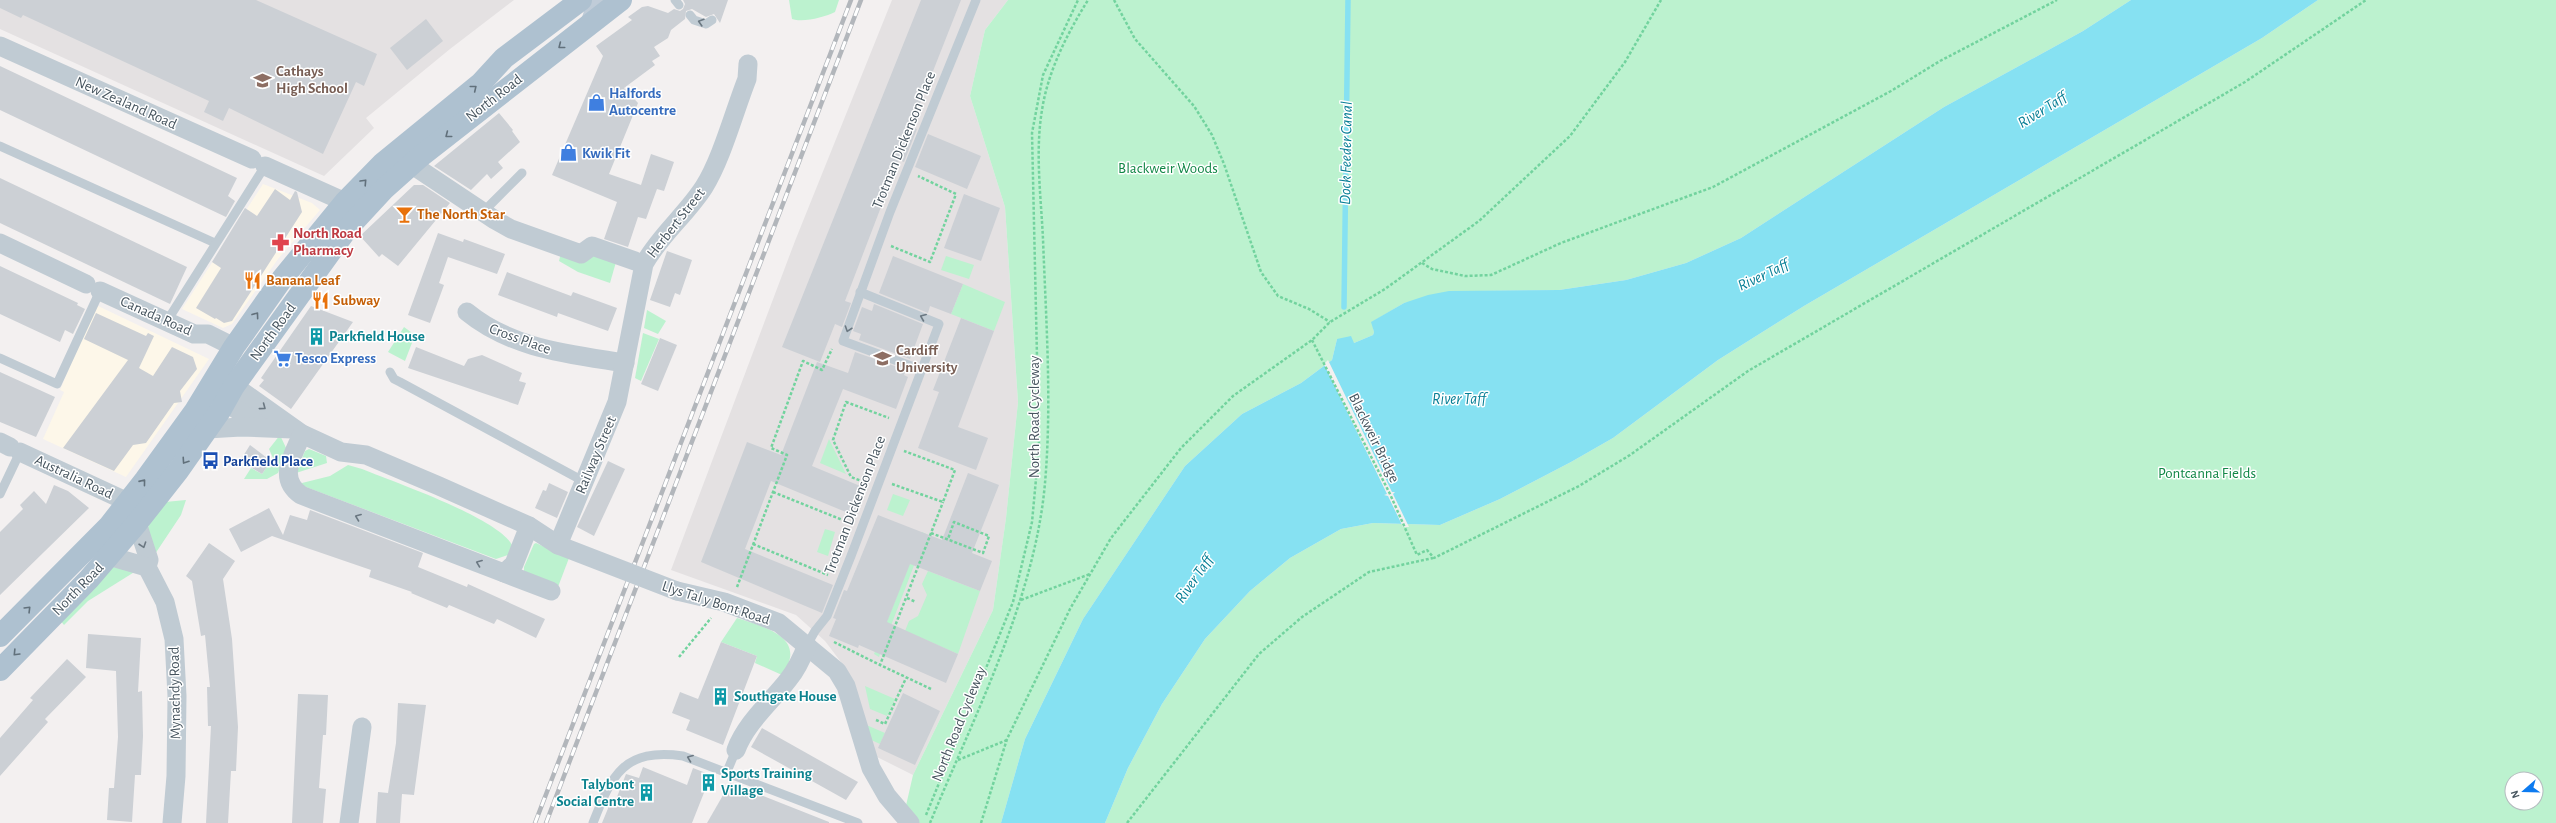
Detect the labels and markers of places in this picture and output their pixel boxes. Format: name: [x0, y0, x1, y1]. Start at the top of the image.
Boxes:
place label: Cathays High School: [276, 64, 348, 96]
school or university icon: Cathays High School: [253, 70, 273, 90]
place label: Halfords Autocentre: [609, 86, 676, 118]
shop icon: Halfords Autocentre: [586, 92, 606, 112]
shop icon: Kwik Fit: [559, 143, 579, 163]
place label: Kwik Fit: [582, 146, 630, 161]
bar icon: The North Star: [394, 204, 414, 224]
place label: The North Star: [417, 207, 506, 222]
place label: North Road Pharmacy: [293, 226, 362, 258]
pharmacy icon: North Road Pharmacy: [270, 232, 290, 252]
restaurant icon: Banana Leaf: [243, 270, 263, 290]
place label: Banana Leaf: [266, 273, 341, 288]
restaurant icon: Subway: [310, 290, 330, 310]
place label: Subway: [333, 293, 380, 308]
building icon: Parkfield House: [306, 326, 326, 346]
place label: Parkfield House: [329, 329, 425, 344]
place label: Cardiff University: [896, 343, 958, 375]
supermarket icon: Tesco Express: [272, 348, 292, 368]
school or university icon: Cardiff University: [873, 349, 893, 369]
place label: Tesco Express: [295, 351, 376, 366]
bus stop icon: Parkfield Place: [200, 451, 220, 471]
place label: Parkfield Place: [223, 454, 313, 469]
building icon: Southgate House: [711, 686, 731, 706]
place label: Southgate House: [734, 689, 837, 704]
place label: Sports Training Village: [721, 766, 813, 798]
building icon: Sports Training Village: [698, 772, 718, 792]
place label: Talybont Social Centre: [556, 777, 634, 809]
building icon: Talybont Social Centre: [637, 783, 657, 803]

